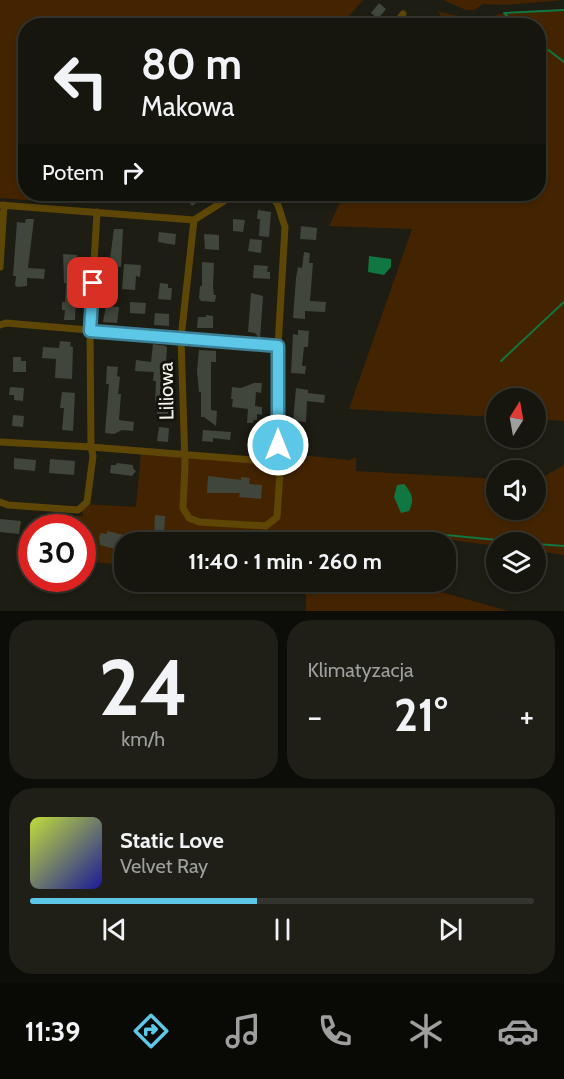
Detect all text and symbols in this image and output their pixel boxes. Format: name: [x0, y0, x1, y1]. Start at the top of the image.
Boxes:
text: 80 m: [141, 38, 242, 90]
icon: left: [42, 42, 120, 120]
text: Makowa: [141, 90, 234, 123]
icon: right: [116, 156, 149, 189]
text: Potem: [42, 159, 104, 186]
pin: [67, 257, 118, 308]
icon: arrive: [76, 266, 109, 299]
street label: Liliowa: [153, 361, 179, 420]
north arrow: [486, 388, 546, 448]
map controls: [486, 388, 546, 592]
position arrow: [246, 413, 310, 477]
button: sound: [486, 460, 546, 520]
speed limit sign: 30: [18, 514, 96, 592]
button: layers: [486, 532, 546, 592]
text: 11:40 · 1 min · 260 m: [188, 548, 382, 575]
text: 24: [98, 640, 188, 735]
text: Klimatyzacja: [308, 658, 414, 682]
text: 21°: [394, 688, 447, 742]
text: −: [308, 696, 322, 736]
text: +: [519, 696, 534, 736]
text: km/h: [121, 727, 165, 751]
text: Static Love: [120, 827, 224, 854]
text: Velvet Ray: [120, 854, 208, 878]
icon: previous: [98, 913, 131, 946]
icon: pause: [266, 913, 299, 946]
icon: next: [434, 913, 467, 946]
icon: directions: [130, 1010, 172, 1052]
icon: music: [222, 1010, 264, 1052]
icon: phone: [314, 1010, 356, 1052]
icon: climate: [405, 1010, 447, 1052]
icon: car: [497, 1010, 539, 1052]
text: 11:39: [25, 1015, 81, 1048]

